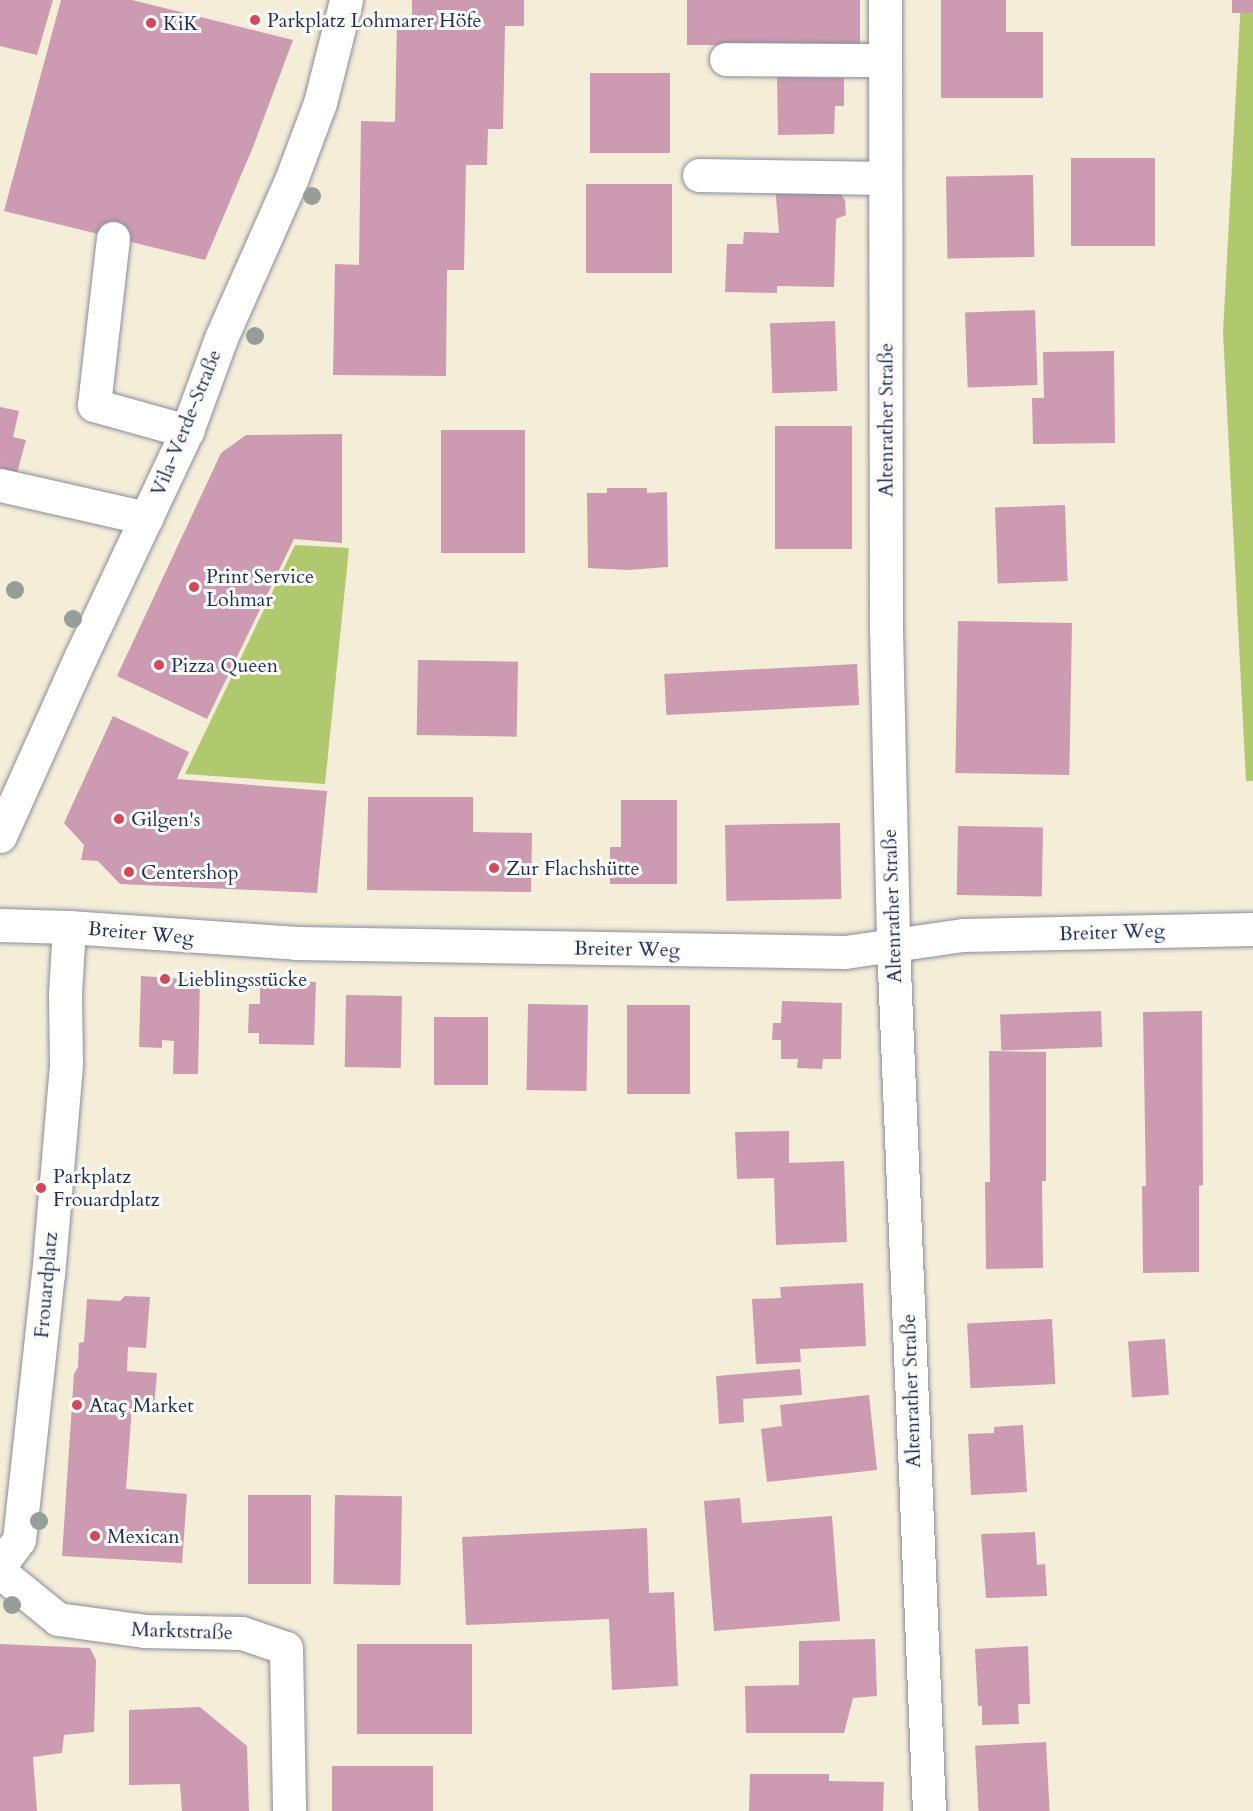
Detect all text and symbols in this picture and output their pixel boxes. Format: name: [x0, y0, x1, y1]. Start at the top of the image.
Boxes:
place label: Parkplatz Lohmarer Höfe: [267, 8, 482, 32]
place label: KiK: [163, 11, 198, 35]
marker: Parkplatz Lohmarer Höfe: [248, 13, 262, 27]
marker: KiK: [144, 16, 158, 30]
street label: Altenrather Straße: [874, 343, 898, 497]
street label: Vila-Verde-Straße: [146, 346, 226, 500]
place label: Print Service Lohmar: [206, 564, 314, 611]
marker: Print Service Lohmar: [187, 580, 201, 594]
place label: Pizza Queen: [171, 653, 278, 677]
marker: Pizza Queen: [152, 658, 166, 672]
place label: Gilgen's: [131, 807, 200, 831]
marker: Gilgen's: [112, 812, 126, 826]
street label: Altenrather Straße: [877, 828, 907, 984]
place label: Zur Flachshütte: [506, 856, 639, 880]
place label: Centershop: [141, 860, 239, 884]
marker: Zur Flachshütte: [487, 861, 501, 875]
marker: Centershop: [122, 865, 136, 879]
street label: Breiter Weg: [87, 916, 195, 950]
street label: Breiter Weg: [1059, 918, 1165, 946]
street label: Breiter Weg: [574, 936, 680, 962]
place label: Lieblingsstücke: [177, 967, 307, 991]
marker: Lieblingsstücke: [158, 972, 172, 986]
place label: Parkplatz Frouardplatz: [53, 1164, 160, 1211]
marker: Parkplatz Frouardplatz: [34, 1181, 48, 1195]
street label: Frouardplatz: [29, 1231, 63, 1339]
street label: Altenrather Straße: [896, 1313, 926, 1469]
place label: Ataç Market: [89, 1393, 194, 1417]
marker: Ataç Market: [70, 1398, 84, 1412]
place label: Mexican: [107, 1524, 180, 1548]
marker: Mexican: [88, 1529, 102, 1543]
street label: Marktstraße: [131, 1617, 233, 1645]

